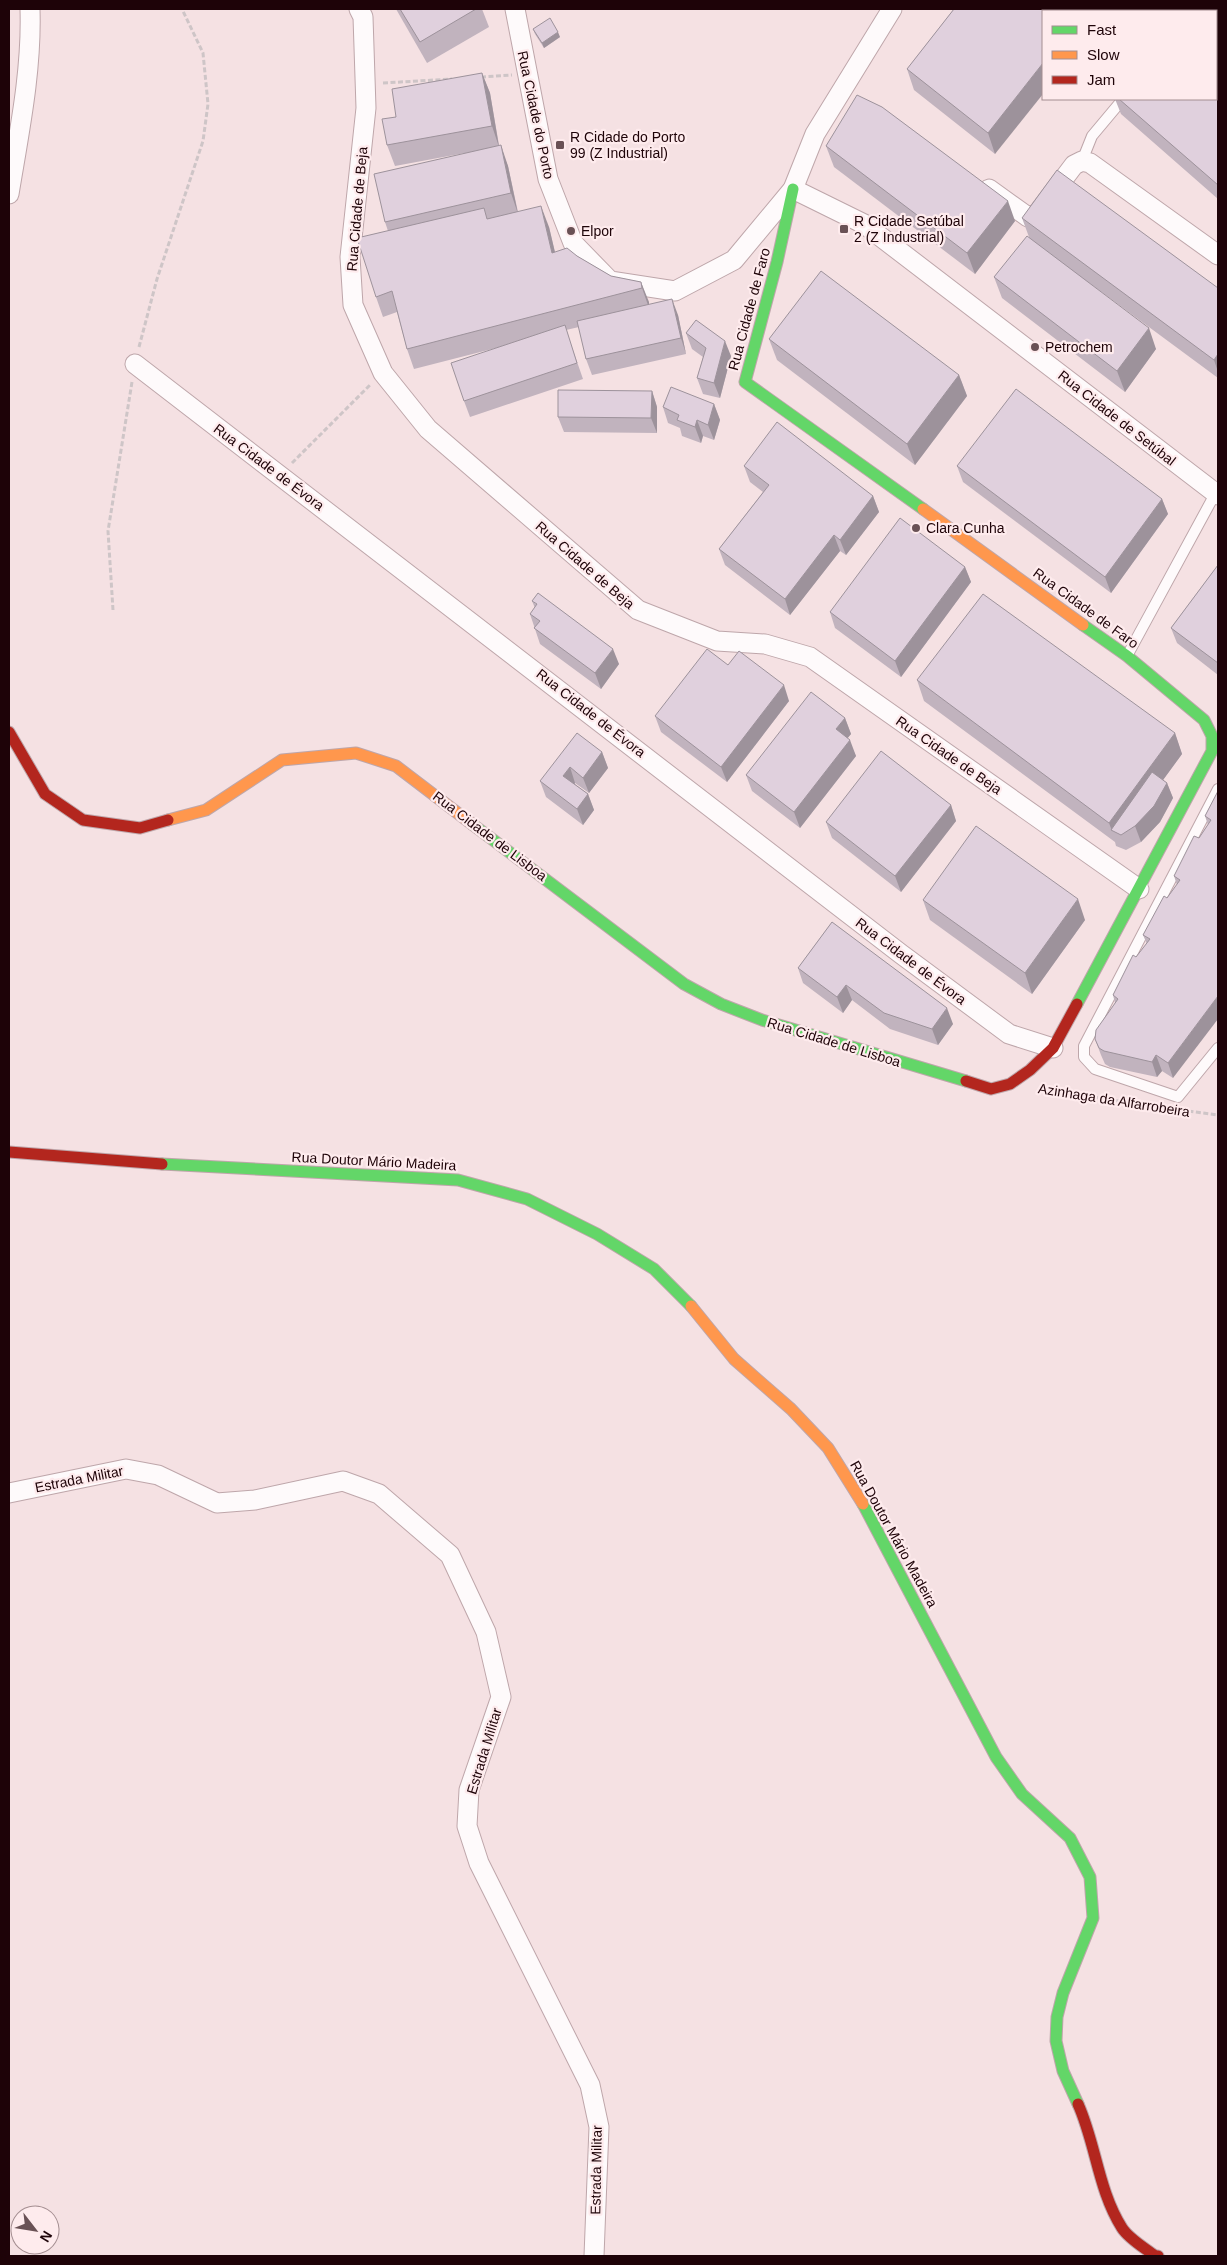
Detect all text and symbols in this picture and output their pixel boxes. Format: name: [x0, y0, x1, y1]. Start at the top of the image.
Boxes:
legend: [1042, 10, 1217, 100]
text: Fast: [1087, 21, 1117, 38]
text: Slow: [1087, 46, 1120, 63]
street label: Rua Cidade do Porto: [515, 49, 557, 181]
text: Jam: [1087, 71, 1115, 88]
place label: R Cidade do Porto 99 (Z Industrial): [570, 129, 685, 161]
marker: R Cidade do Porto 99 (Z Industrial): [554, 139, 566, 151]
street label: Rua Cidade de Beja: [344, 146, 370, 272]
place label: R Cidade Setúbal 2 (Z Industrial): [854, 213, 964, 245]
place label: Elpor: [581, 223, 614, 239]
marker: R Cidade Setúbal 2 (Z Industrial): [838, 223, 850, 235]
marker: Elpor: [565, 225, 577, 237]
street label: Rua Cidade de Faro: [725, 246, 773, 372]
place label: Petrochem: [1045, 339, 1113, 355]
marker: Petrochem: [1029, 341, 1041, 353]
street label: Rua Cidade de Setúbal: [1055, 367, 1179, 469]
street label: Rua Cidade de Évora: [211, 420, 327, 514]
street label: Rua Cidade de Beja: [532, 518, 638, 612]
place label: Clara Cunha: [926, 520, 1005, 536]
marker: Clara Cunha: [910, 522, 922, 534]
street label: Rua Cidade de Faro: [1030, 564, 1142, 652]
street label: Rua Cidade de Évora: [533, 665, 649, 761]
street label: Rua Cidade de Beja: [893, 713, 1005, 798]
street label: Rua Cidade de Lisboa: [430, 788, 550, 884]
street label: Rua Cidade de Évora: [853, 914, 969, 1008]
street label: Rua Cidade de Lisboa: [765, 1014, 903, 1070]
street label: Azinhaga da Alfarrobeira: [1037, 1080, 1191, 1120]
street label: Rua Doutor Mário Madeira: [291, 1149, 457, 1173]
street label: Rua Doutor Mário Madeira: [847, 1458, 941, 1610]
street label: Estrada Militar: [34, 1463, 125, 1495]
street label: Estrada Militar: [463, 1706, 505, 1796]
street label: Estrada Militar: [587, 2125, 605, 2215]
north arrow: [10, 2205, 60, 2255]
text: N: [37, 2228, 56, 2245]

